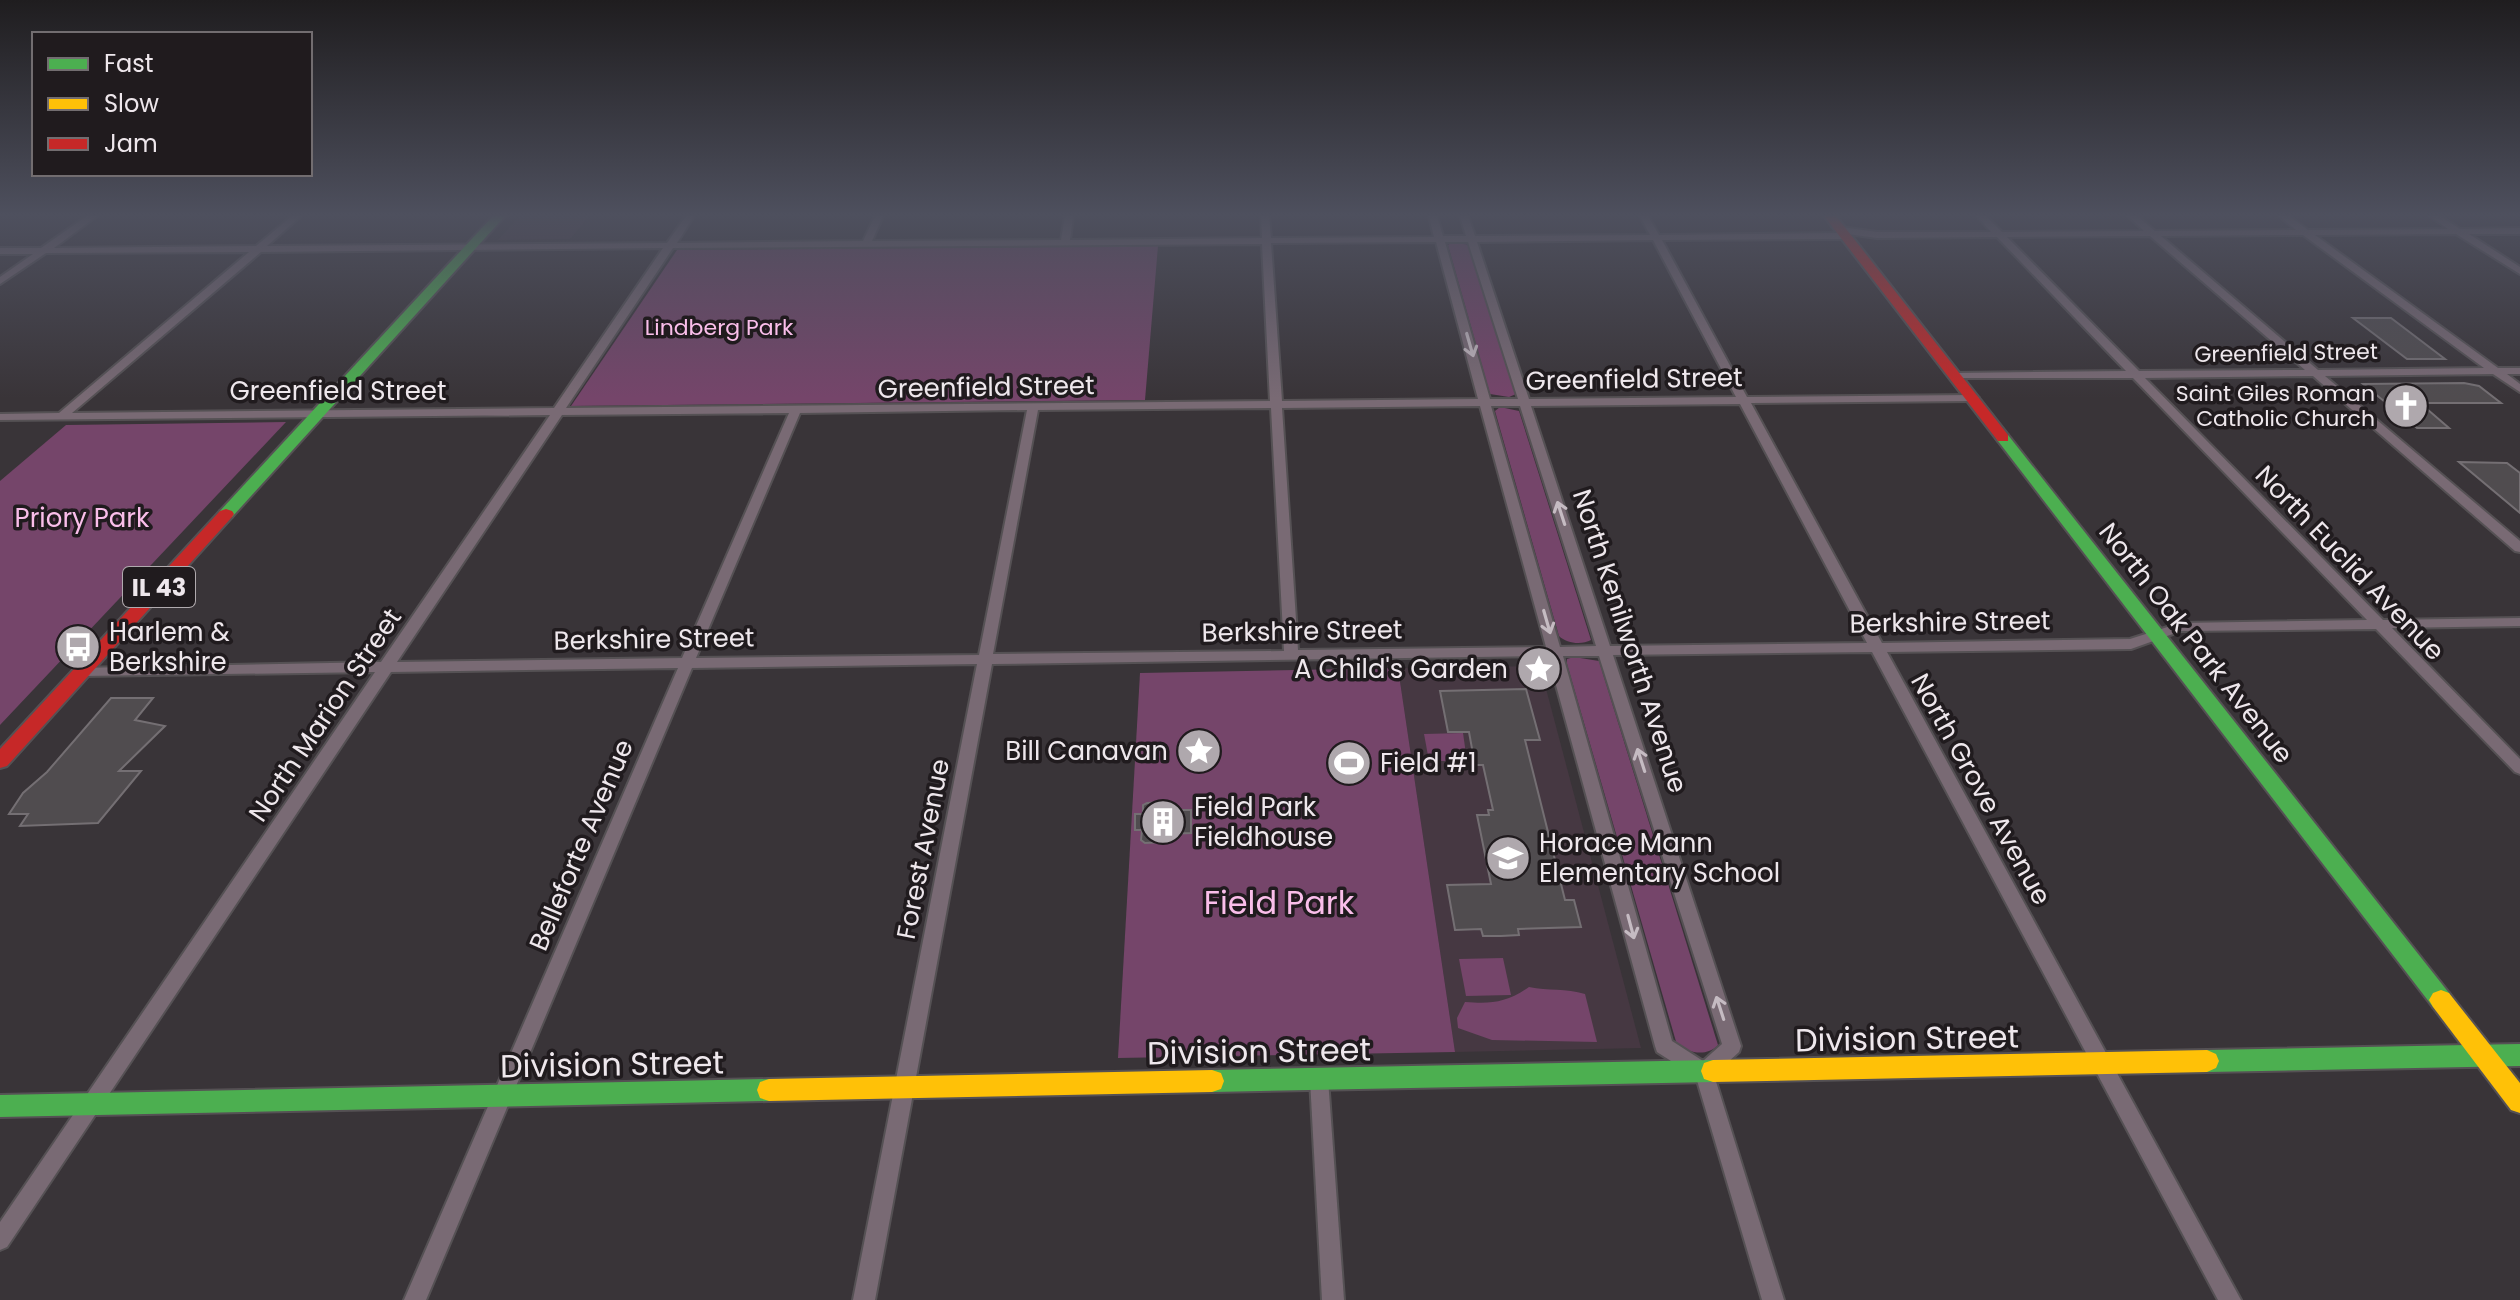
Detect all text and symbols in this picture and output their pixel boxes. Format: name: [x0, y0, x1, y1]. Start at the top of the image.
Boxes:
legend: [32, 32, 312, 176]
text: Fast: [104, 47, 154, 80]
text: Slow: [104, 87, 159, 120]
text: Jam: [104, 127, 158, 160]
park label: Lindberg Park: [645, 312, 794, 343]
one-way arrow: [1463, 331, 1478, 357]
street label: Greenfield Street: [2194, 336, 2378, 370]
street label: Greenfield Street: [1525, 359, 1743, 399]
street label: Greenfield Street: [877, 367, 1095, 407]
street label: Greenfield Street: [230, 373, 446, 409]
place label: Saint Giles Roman Catholic Church: [2176, 378, 2375, 434]
church icon: Saint Giles Roman Catholic Church: [2382, 382, 2430, 430]
street label: North Euclid Avenue: [2247, 458, 2453, 668]
street label: North Kenilworth Avenue: [1564, 485, 1696, 797]
park label: Priory Park: [15, 500, 150, 536]
one-way arrow: [1553, 501, 1567, 526]
street label: North Oak Park Avenue: [2091, 515, 2301, 771]
road number: IL 43: [123, 567, 195, 607]
street label: North Marion Street: [240, 601, 410, 829]
street label: Berkshire Street: [1849, 602, 2051, 642]
one-way arrow: [1540, 609, 1555, 635]
street label: Berkshire Street: [1201, 611, 1403, 651]
place label: Harlem & Berkshire: [109, 614, 230, 680]
street label: Berkshire Street: [553, 619, 755, 659]
bus stop icon: Harlem & Berkshire: [54, 623, 102, 671]
place icon: A Child's Garden: [1515, 645, 1563, 693]
place label: A Child's Garden: [1294, 651, 1508, 687]
street label: North Grove Avenue: [1902, 667, 2060, 911]
place icon: Bill Canavan: [1175, 727, 1223, 775]
place label: Bill Canavan: [1005, 733, 1168, 769]
street label: Belleforte Avenue: [520, 734, 642, 956]
sports icon: Field #1: [1325, 739, 1373, 787]
place label: Field #1: [1380, 745, 1477, 781]
one-way arrow: [1633, 748, 1648, 774]
street label: Forest Avenue: [888, 756, 958, 942]
place label: Field Park Fieldhouse: [1194, 789, 1333, 855]
building icon: Field Park Fieldhouse: [1139, 798, 1187, 846]
place label: Horace Mann Elementary School: [1539, 825, 1780, 891]
school or university icon: Horace Mann Elementary School: [1484, 834, 1532, 882]
park label: Field Park: [1204, 880, 1355, 925]
one-way arrow: [1624, 913, 1639, 939]
one-way arrow: [1712, 996, 1727, 1021]
street label: Division Street: [1795, 1014, 2019, 1062]
street label: Division Street: [1147, 1027, 1371, 1075]
street label: Division Street: [500, 1040, 724, 1088]

